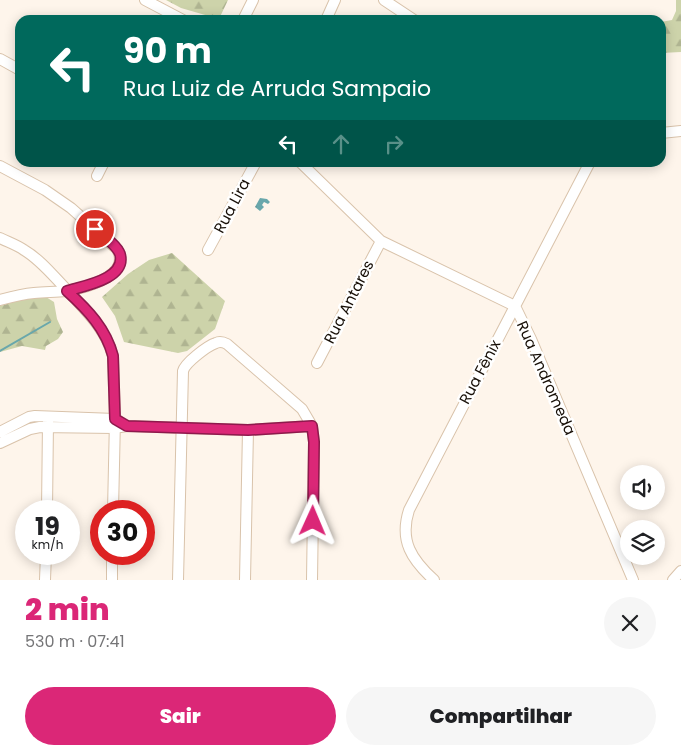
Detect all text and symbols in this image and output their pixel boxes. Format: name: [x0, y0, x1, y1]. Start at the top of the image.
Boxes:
text: 90 m: [123, 26, 212, 75]
icon: left: [40, 35, 105, 100]
text: Rua Luiz de Arruda Sampaio: [123, 73, 431, 104]
icon: left: [274, 130, 302, 158]
icon: ahead: [327, 130, 355, 158]
icon: right: [380, 130, 408, 158]
street label: Rua Lira: [208, 175, 255, 237]
pin: [74, 208, 116, 250]
icon: arrive: [81, 215, 109, 243]
street label: Rua Antares: [319, 256, 379, 347]
street label: Rua Andromeda: [512, 317, 581, 438]
street label: Rua Fênix: [454, 336, 505, 408]
map controls: [620, 465, 665, 565]
button: sound: [620, 465, 665, 510]
position arrow: [286, 494, 338, 546]
speed limit sign: 30: [90, 500, 155, 565]
text: 19: [35, 509, 60, 544]
button: layers: [620, 520, 665, 565]
text: km/h: [32, 536, 63, 553]
text: 2 min: [25, 588, 110, 631]
button: close: [604, 597, 656, 649]
text: 530 m · 07:41: [25, 630, 125, 653]
button: Sair: [25, 687, 336, 745]
button: Compartilhar: [346, 687, 656, 745]

